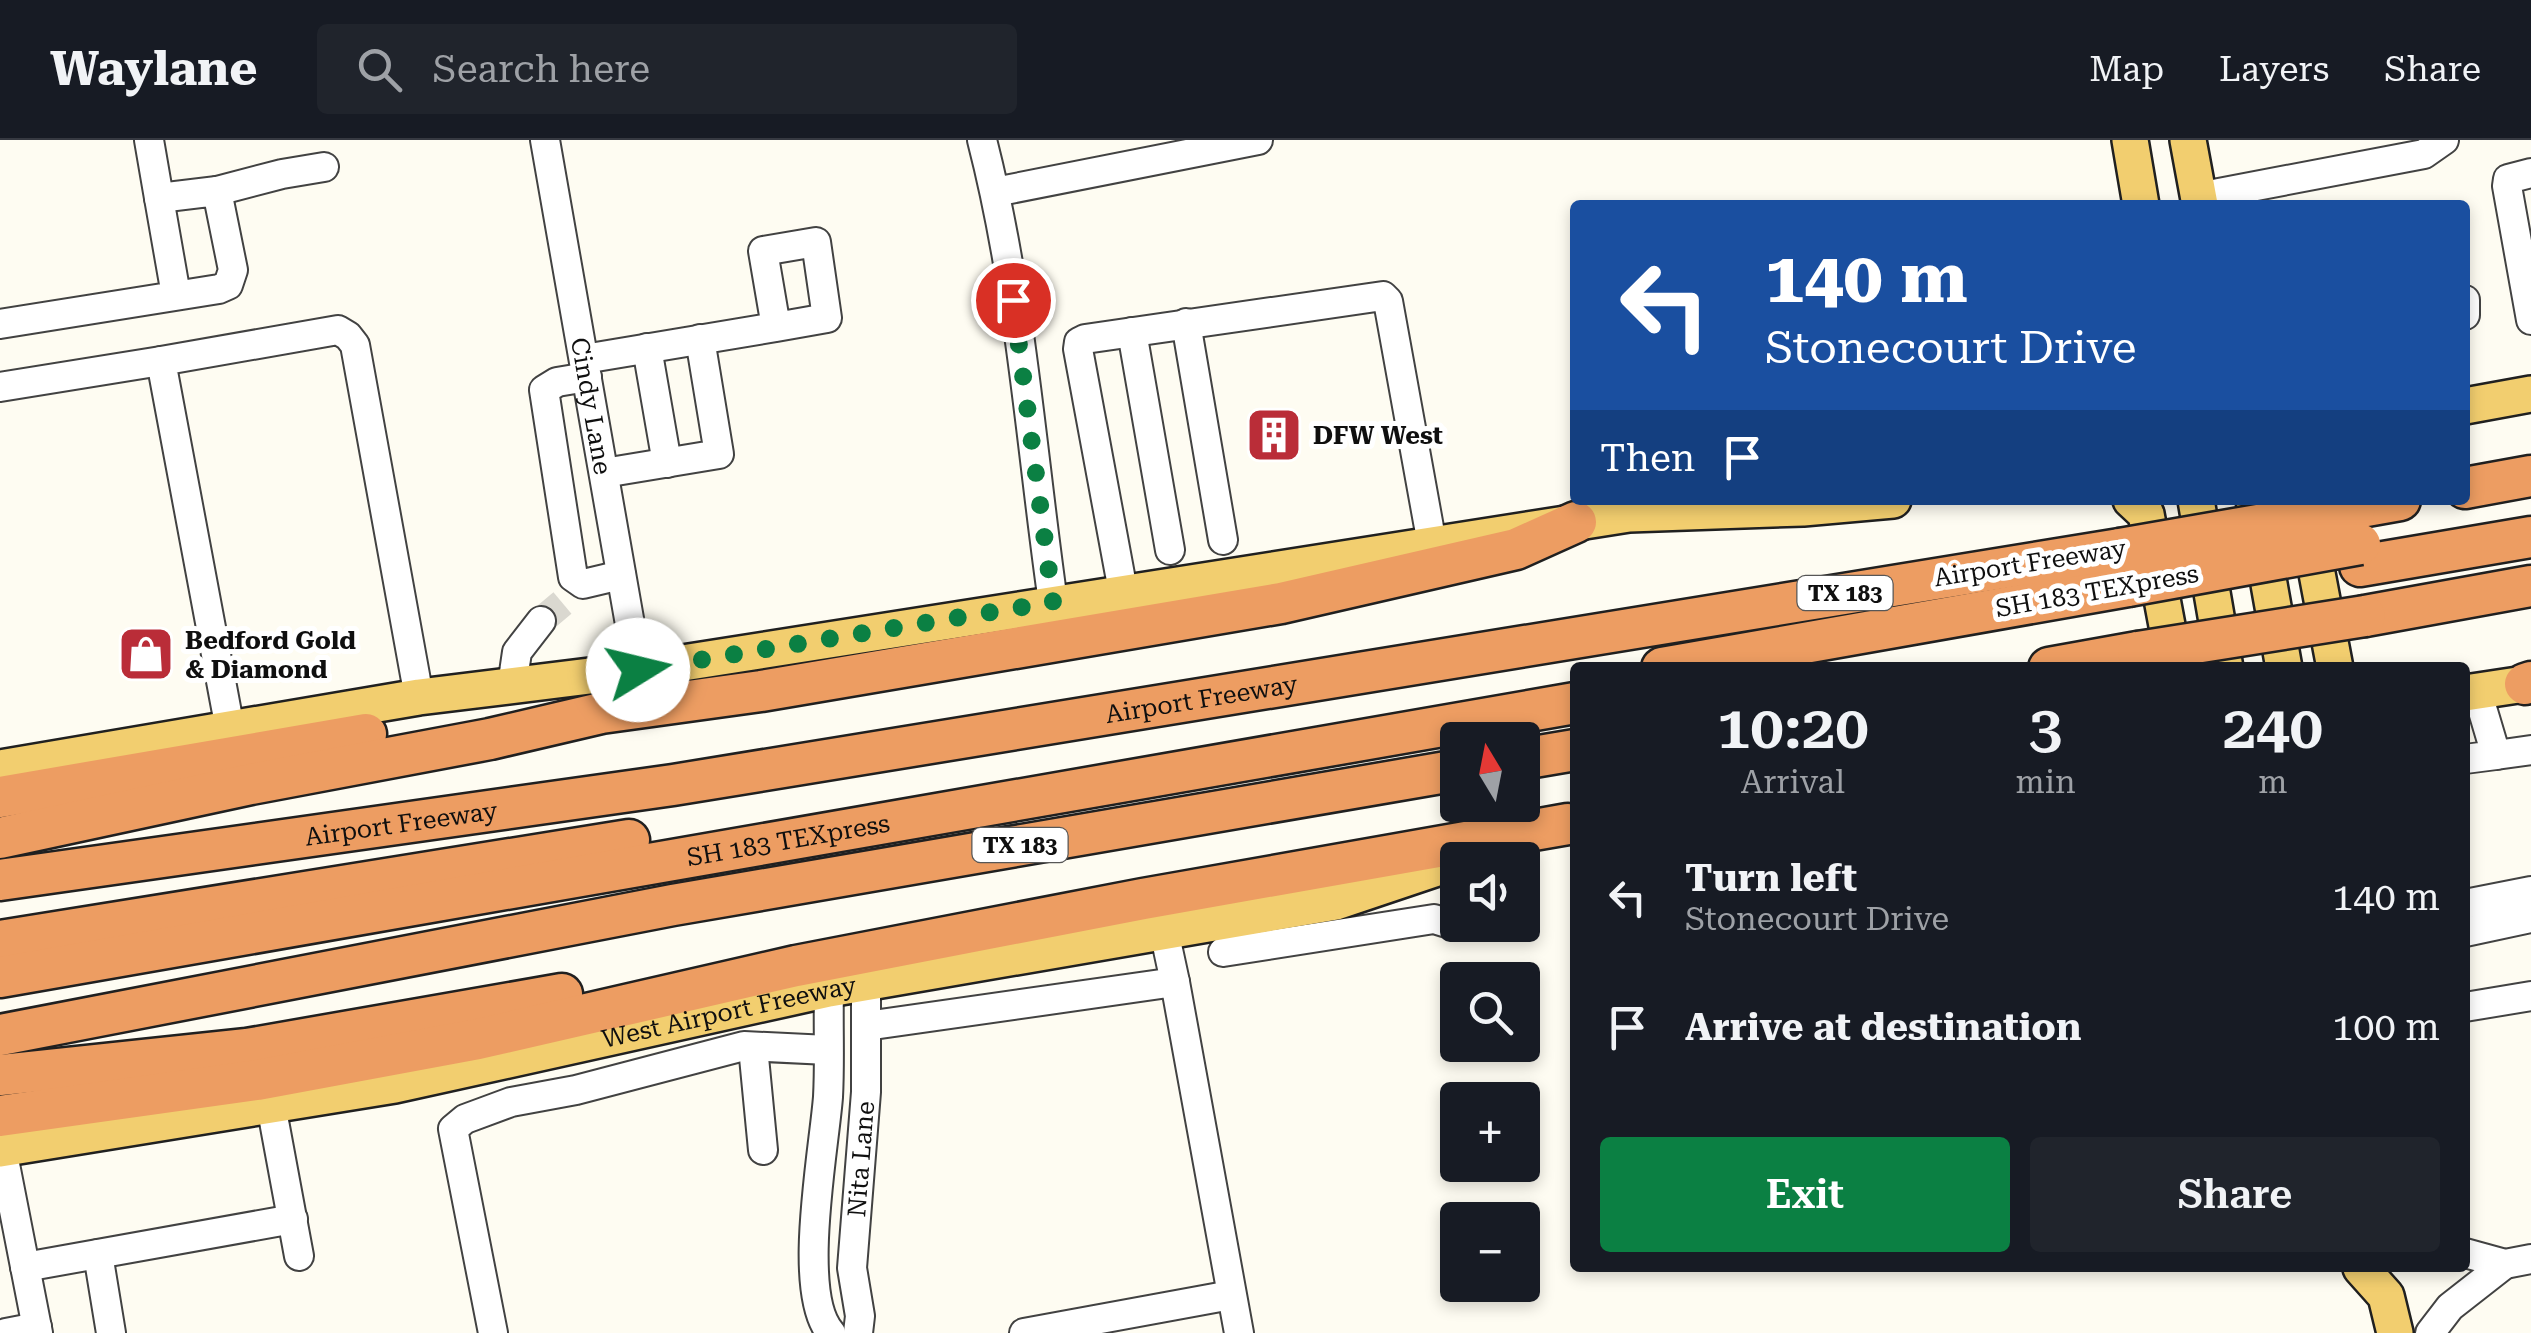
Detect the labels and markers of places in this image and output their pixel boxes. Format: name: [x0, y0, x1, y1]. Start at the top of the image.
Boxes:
pin: [971, 258, 1056, 343]
building icon: DFW West: [1244, 405, 1304, 465]
place label: DFW West: [1313, 421, 1443, 450]
shop icon: Bedford Gold & Diamond: [116, 624, 176, 684]
place label: Bedford Gold & Diamond: [185, 626, 356, 684]

